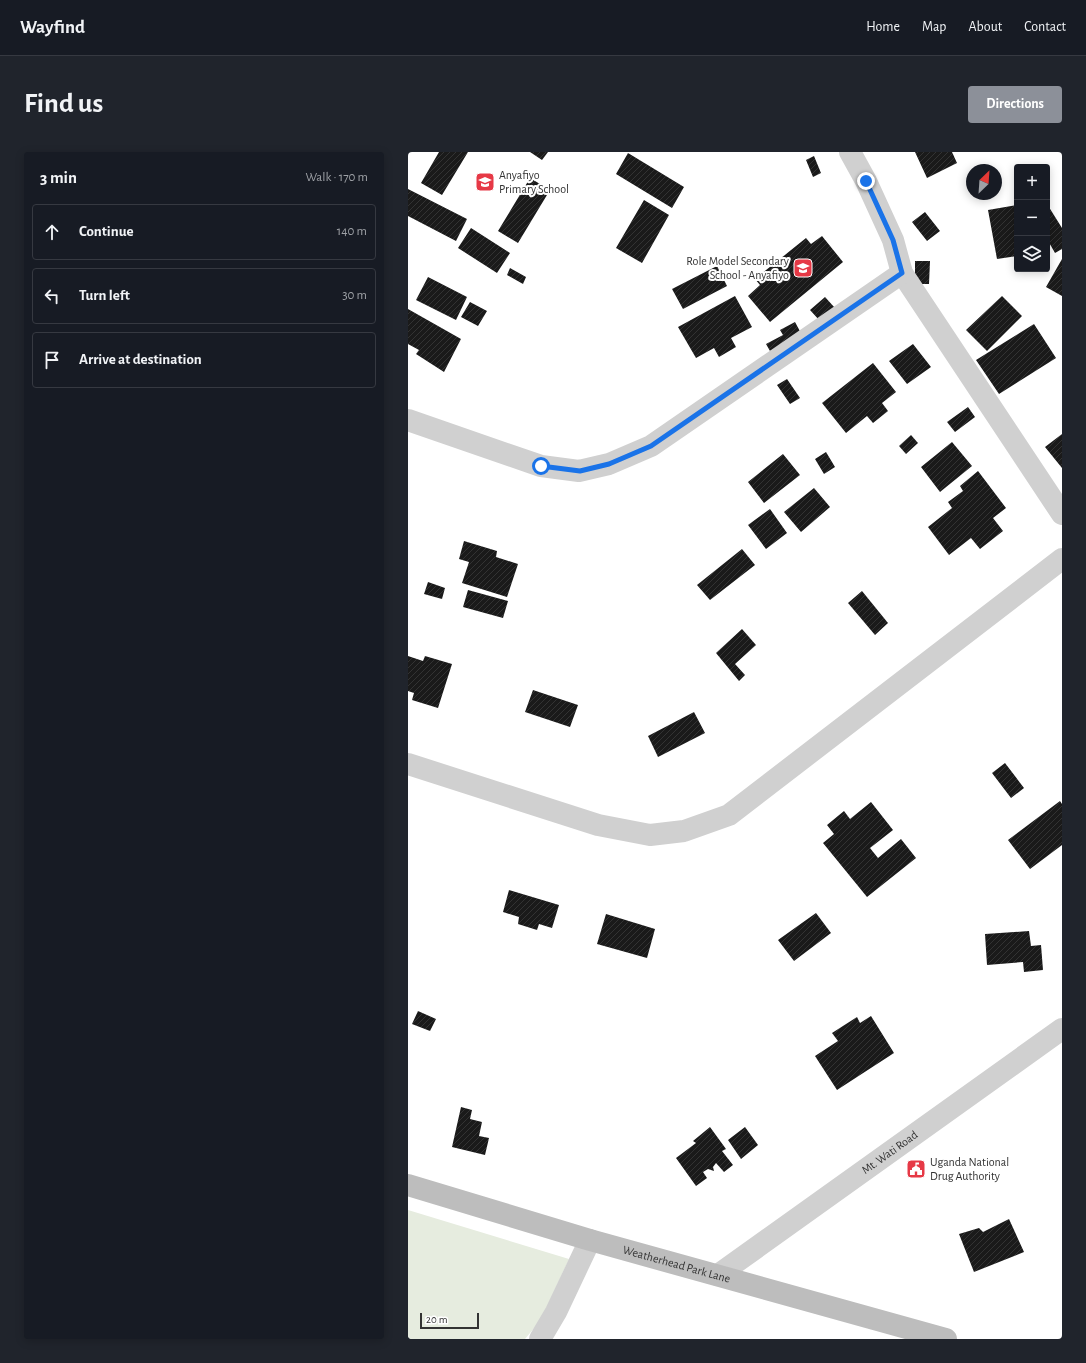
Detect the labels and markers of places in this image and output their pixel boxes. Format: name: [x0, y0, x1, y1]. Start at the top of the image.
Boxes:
place label: Anyafiyo Primary School: [499, 169, 569, 196]
school or university icon: Anyafiyo Primary School: [474, 171, 496, 193]
place label: Role Model Secondary School - Anyafiyo: [686, 255, 789, 282]
school or university icon: Role Model Secondary School - Anyafiyo: [792, 257, 814, 279]
place label: Uganda National Drug Authority: [930, 1156, 1009, 1183]
public building icon: Uganda National Drug Authority: [905, 1158, 927, 1180]

